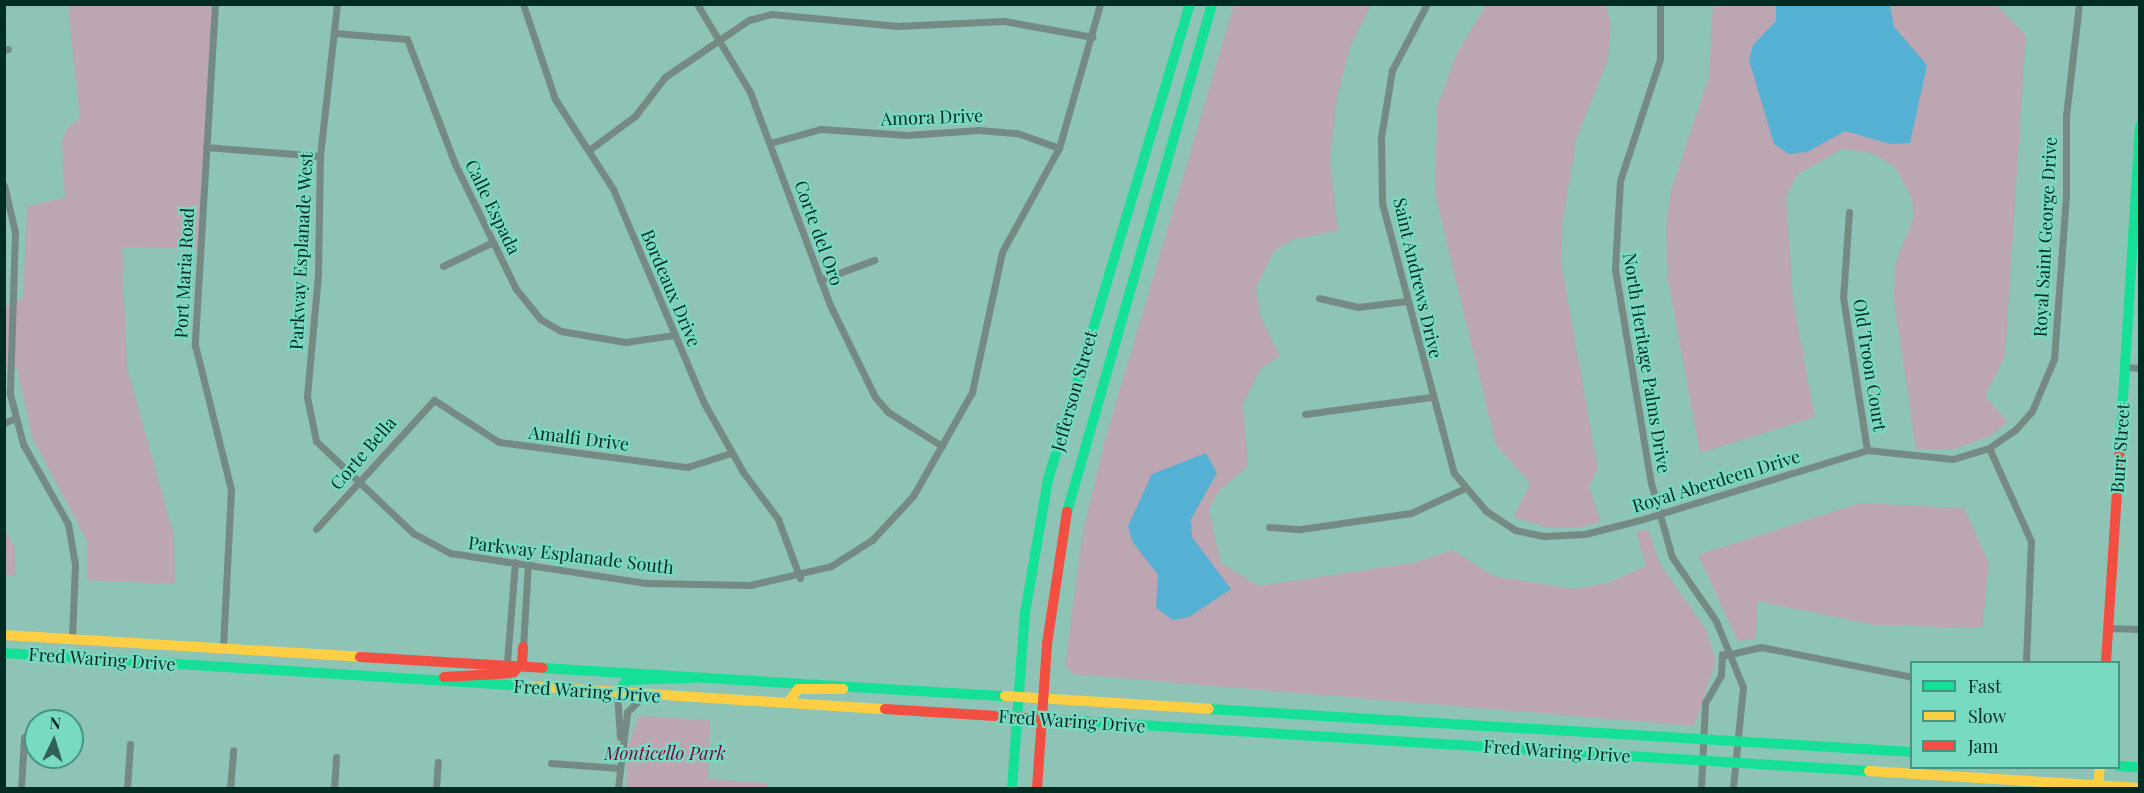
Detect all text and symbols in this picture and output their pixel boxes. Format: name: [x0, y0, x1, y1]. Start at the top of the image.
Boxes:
street label: Amora Drive: [880, 104, 984, 130]
street label: Royal Saint George Drive: [2029, 136, 2061, 338]
street label: Parkway Esplanade West: [285, 151, 317, 351]
street label: Calle Espada: [461, 156, 525, 258]
street label: Corte del Oro: [790, 177, 848, 289]
street label: Saint Andrews Drive: [1389, 195, 1447, 361]
street label: Port Maria Road: [170, 207, 198, 339]
street label: Bordeaux Drive: [637, 226, 705, 350]
street label: North Heritage Palms Drive: [1619, 251, 1675, 475]
street label: Old Troon Court: [1849, 297, 1891, 433]
street label: Jefferson Street: [1046, 328, 1102, 454]
street label: Burr Street: [2106, 402, 2134, 494]
street label: Corte Bella: [325, 412, 401, 494]
street label: Amalfi Drive: [527, 421, 631, 455]
street label: Royal Aberdeen Drive: [1629, 445, 1803, 517]
street label: Parkway Esplanade South: [467, 532, 675, 578]
street label: Fred Waring Drive: [27, 643, 177, 675]
legend: [1910, 661, 2120, 769]
text: Fast: [1968, 674, 2001, 698]
street label: Fred Waring Drive: [512, 675, 662, 707]
text: Slow: [1968, 704, 2006, 728]
street label: Fred Waring Drive: [997, 705, 1147, 737]
north arrow: [24, 709, 84, 769]
text: N: [49, 712, 62, 733]
text: Jam: [1968, 734, 1998, 758]
street label: Fred Waring Drive: [1482, 735, 1632, 767]
park label: Monticello Park: [604, 742, 726, 764]

